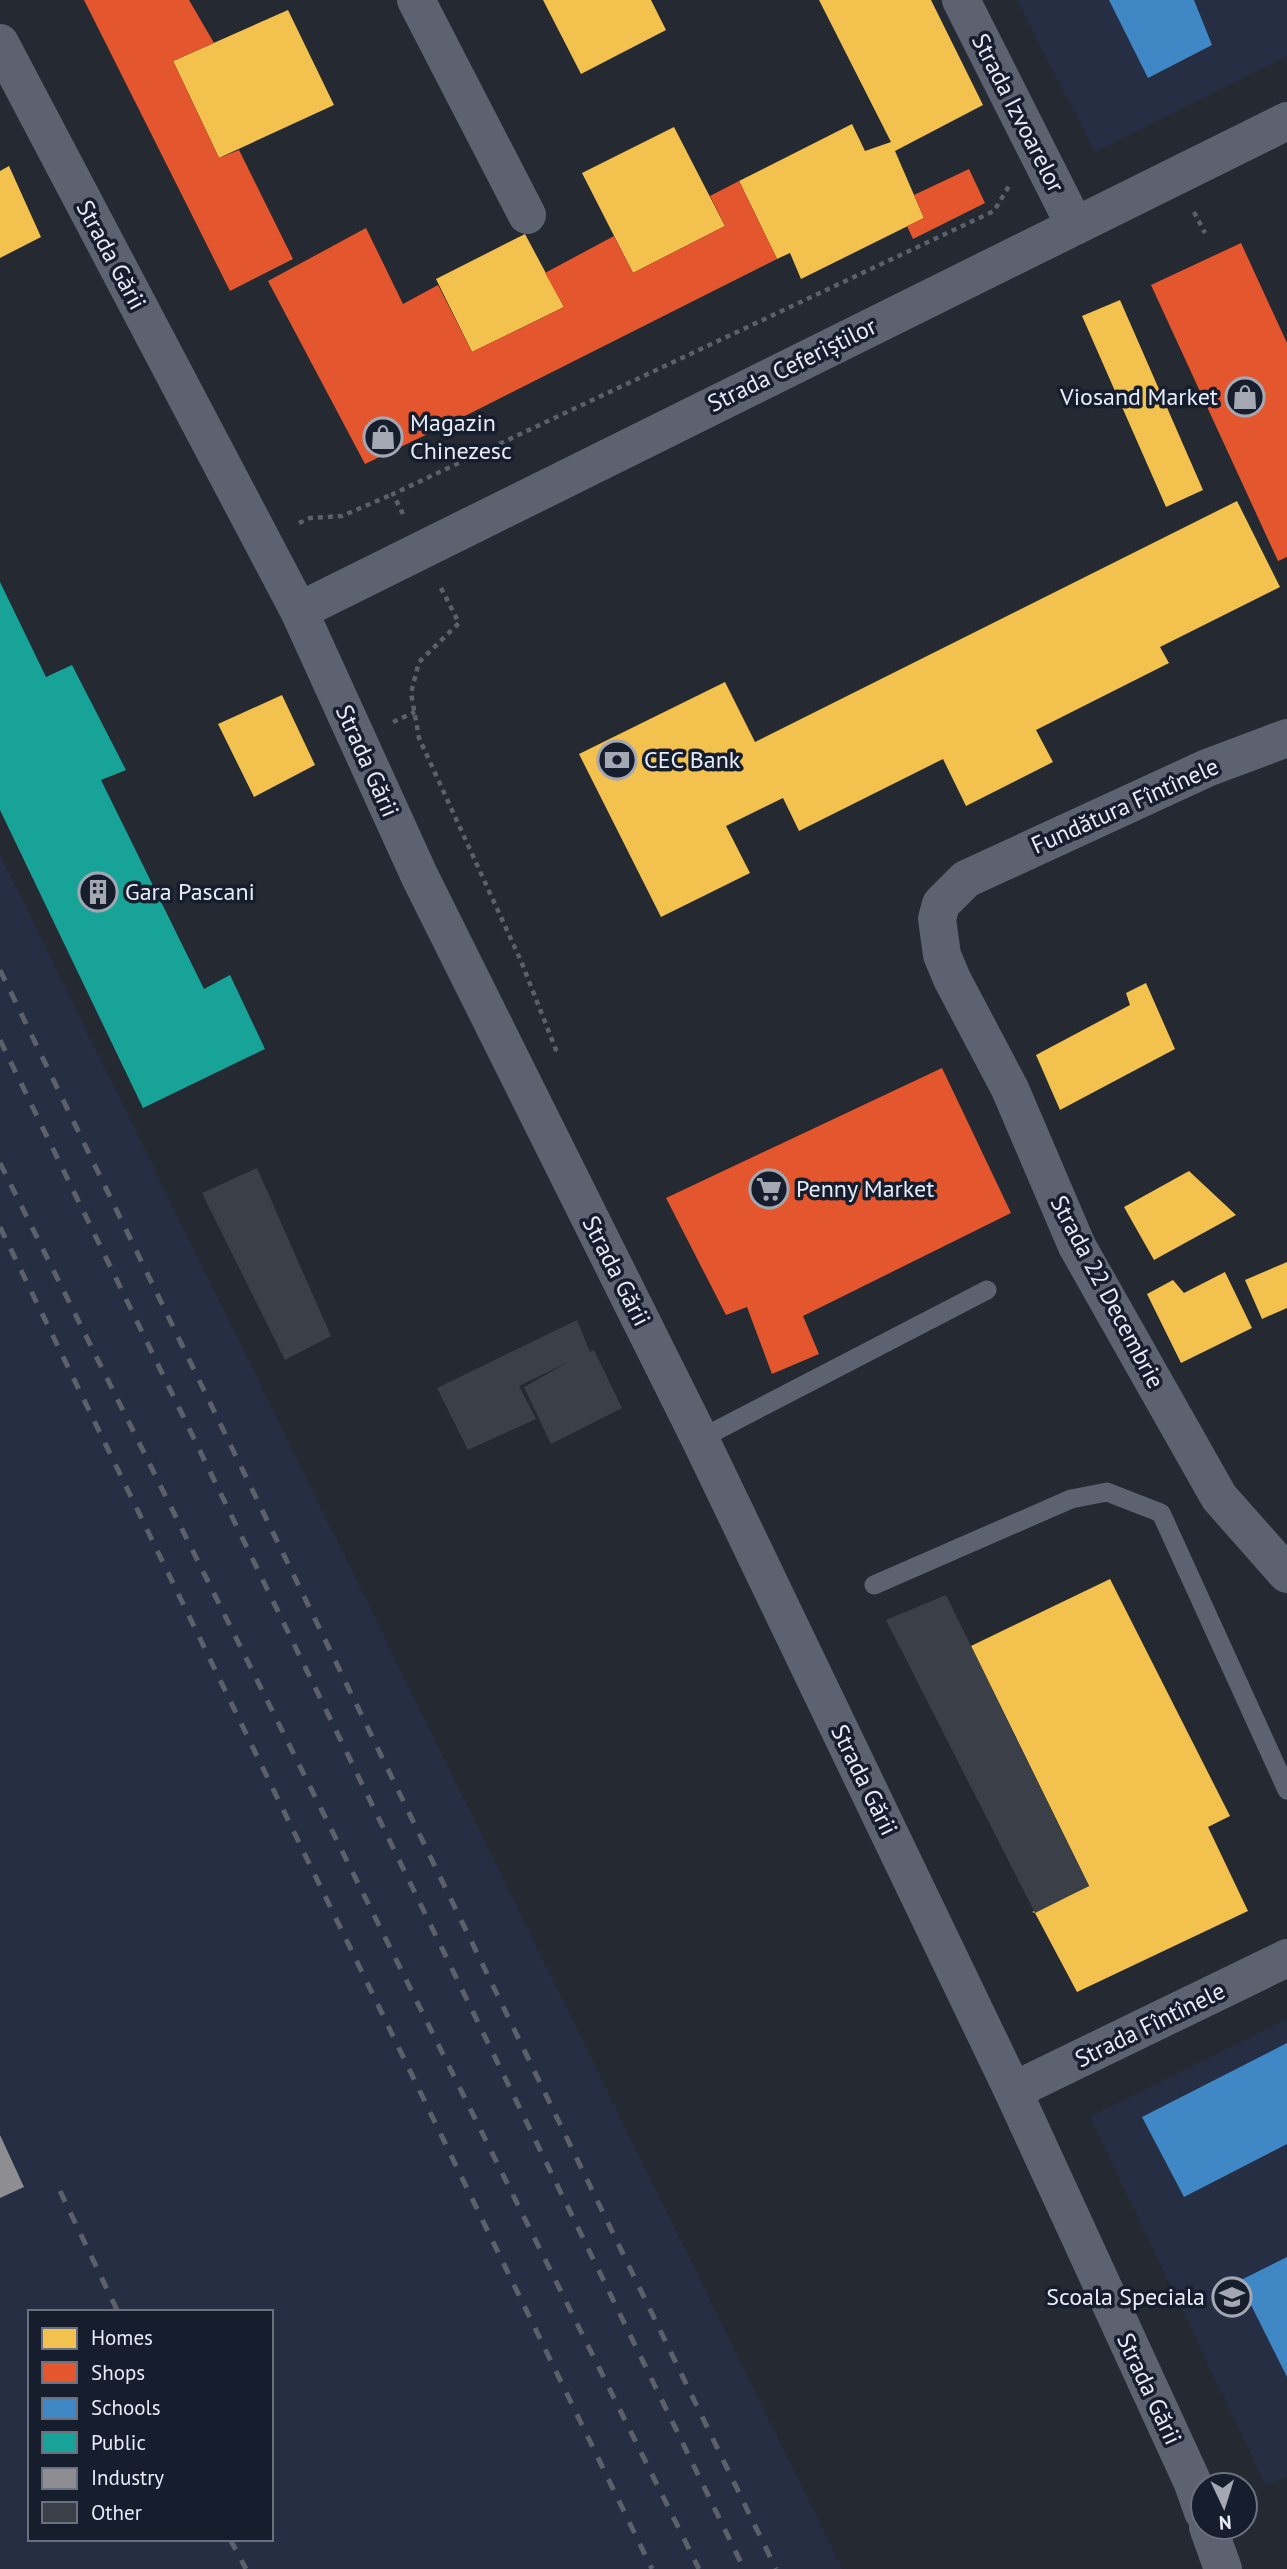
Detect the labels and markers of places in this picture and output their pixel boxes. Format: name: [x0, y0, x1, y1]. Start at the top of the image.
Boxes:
shop icon: Viosand Market: [1224, 376, 1266, 418]
place label: Viosand Market: [1059, 381, 1218, 412]
place label: Magazin Chinezesc: [410, 407, 512, 466]
shop icon: Magazin Chinezesc: [362, 416, 404, 458]
bank icon: CEC Bank: [596, 739, 638, 781]
place label: CEC Bank: [644, 744, 741, 775]
building icon: Gara Pascani: [77, 871, 119, 913]
place label: Gara Pascani: [125, 876, 255, 907]
supermarket icon: Penny Market: [748, 1168, 790, 1210]
place label: Penny Market: [796, 1173, 934, 1204]
school or university icon: Scoala Speciala: [1211, 2276, 1253, 2318]
place label: Scoala Speciala: [1046, 2281, 1205, 2312]

